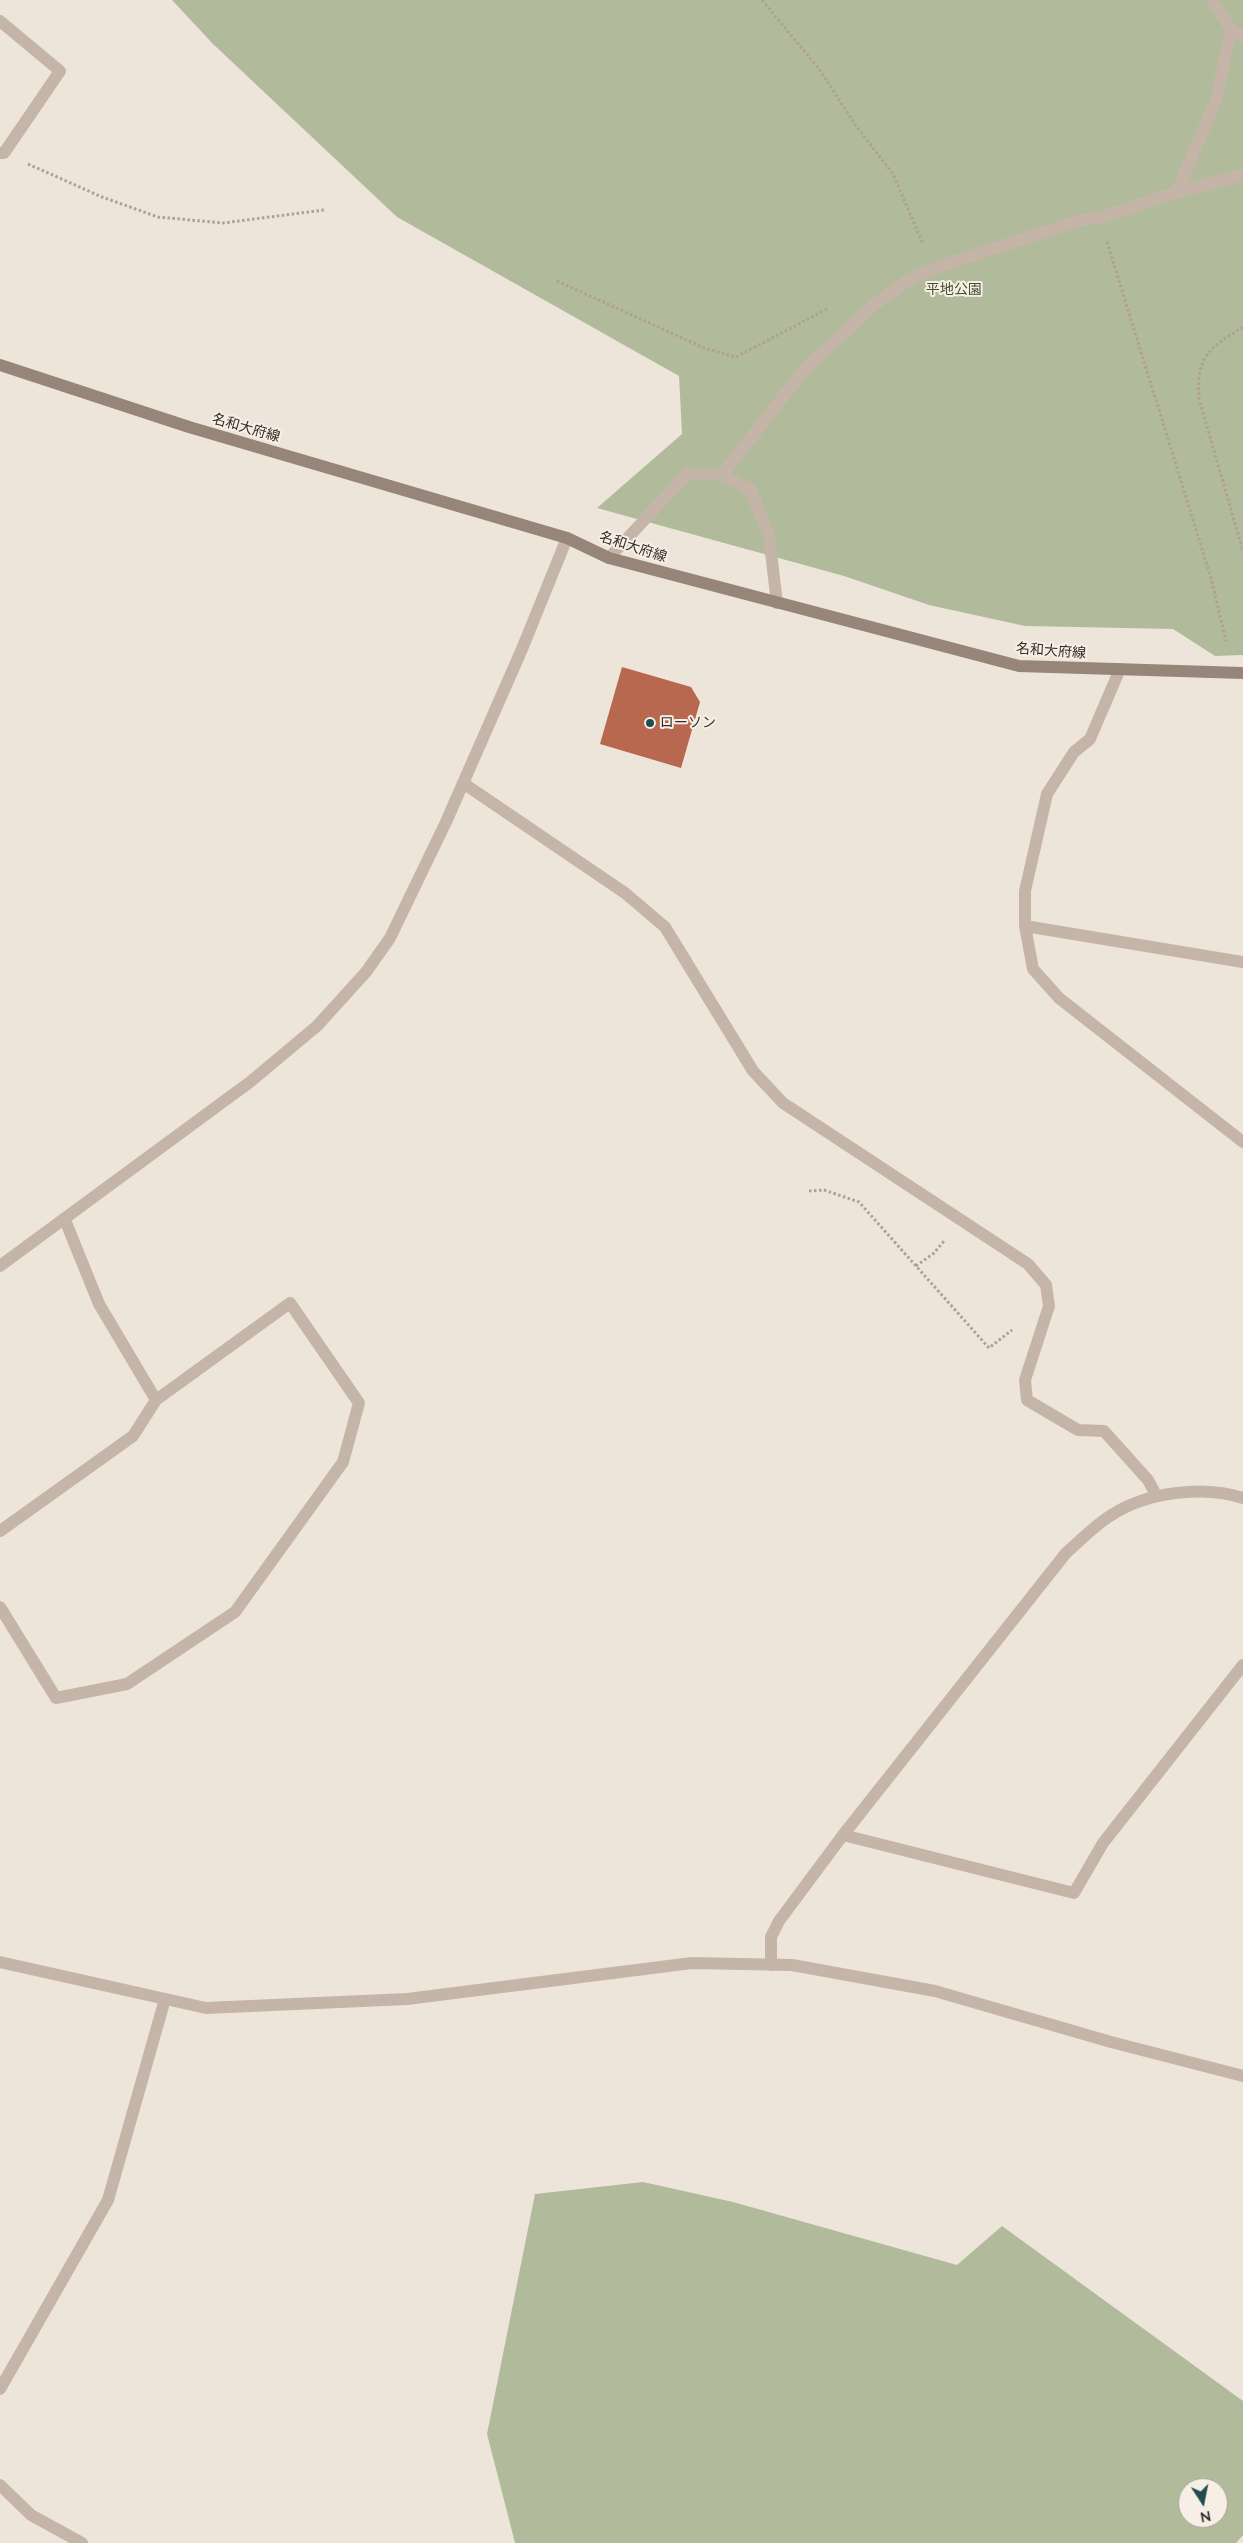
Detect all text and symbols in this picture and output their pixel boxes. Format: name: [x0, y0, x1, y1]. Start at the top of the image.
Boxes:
park label: 平地公園: [926, 282, 982, 298]
street label: 名和大府線: [210, 410, 282, 446]
street label: 名和大府線: [597, 528, 669, 566]
street label: 名和大府線: [1015, 640, 1087, 662]
place label: ローソン: [660, 715, 716, 731]
marker: ローソン: [644, 717, 656, 729]
north arrow: [1178, 2478, 1228, 2528]
text: N: [1199, 2507, 1213, 2527]

